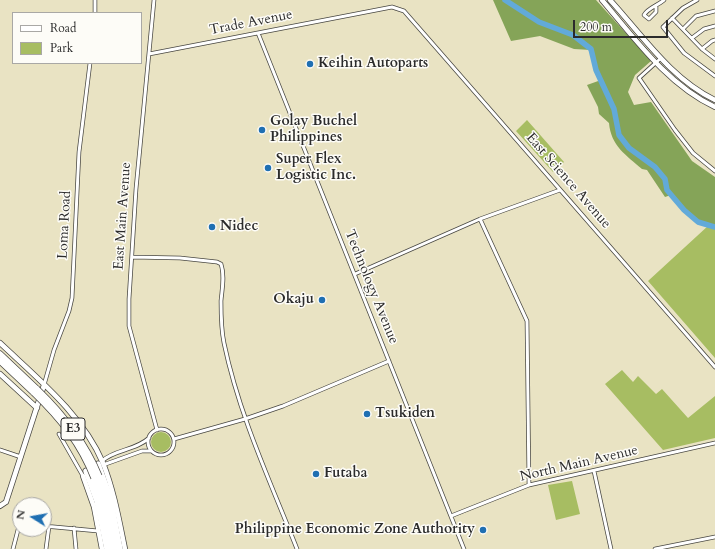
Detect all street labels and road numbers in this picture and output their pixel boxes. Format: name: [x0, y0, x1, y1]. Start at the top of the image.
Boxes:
street label: Trade Avenue: [208, 7, 294, 39]
street label: East Science Avenue: [522, 130, 614, 232]
street label: East Main Avenue: [111, 162, 135, 270]
street label: Loma Road: [55, 190, 75, 260]
street label: Technology Avenue: [340, 227, 402, 347]
road number: E3: [61, 418, 85, 440]
street label: North Main Avenue: [518, 442, 640, 486]

